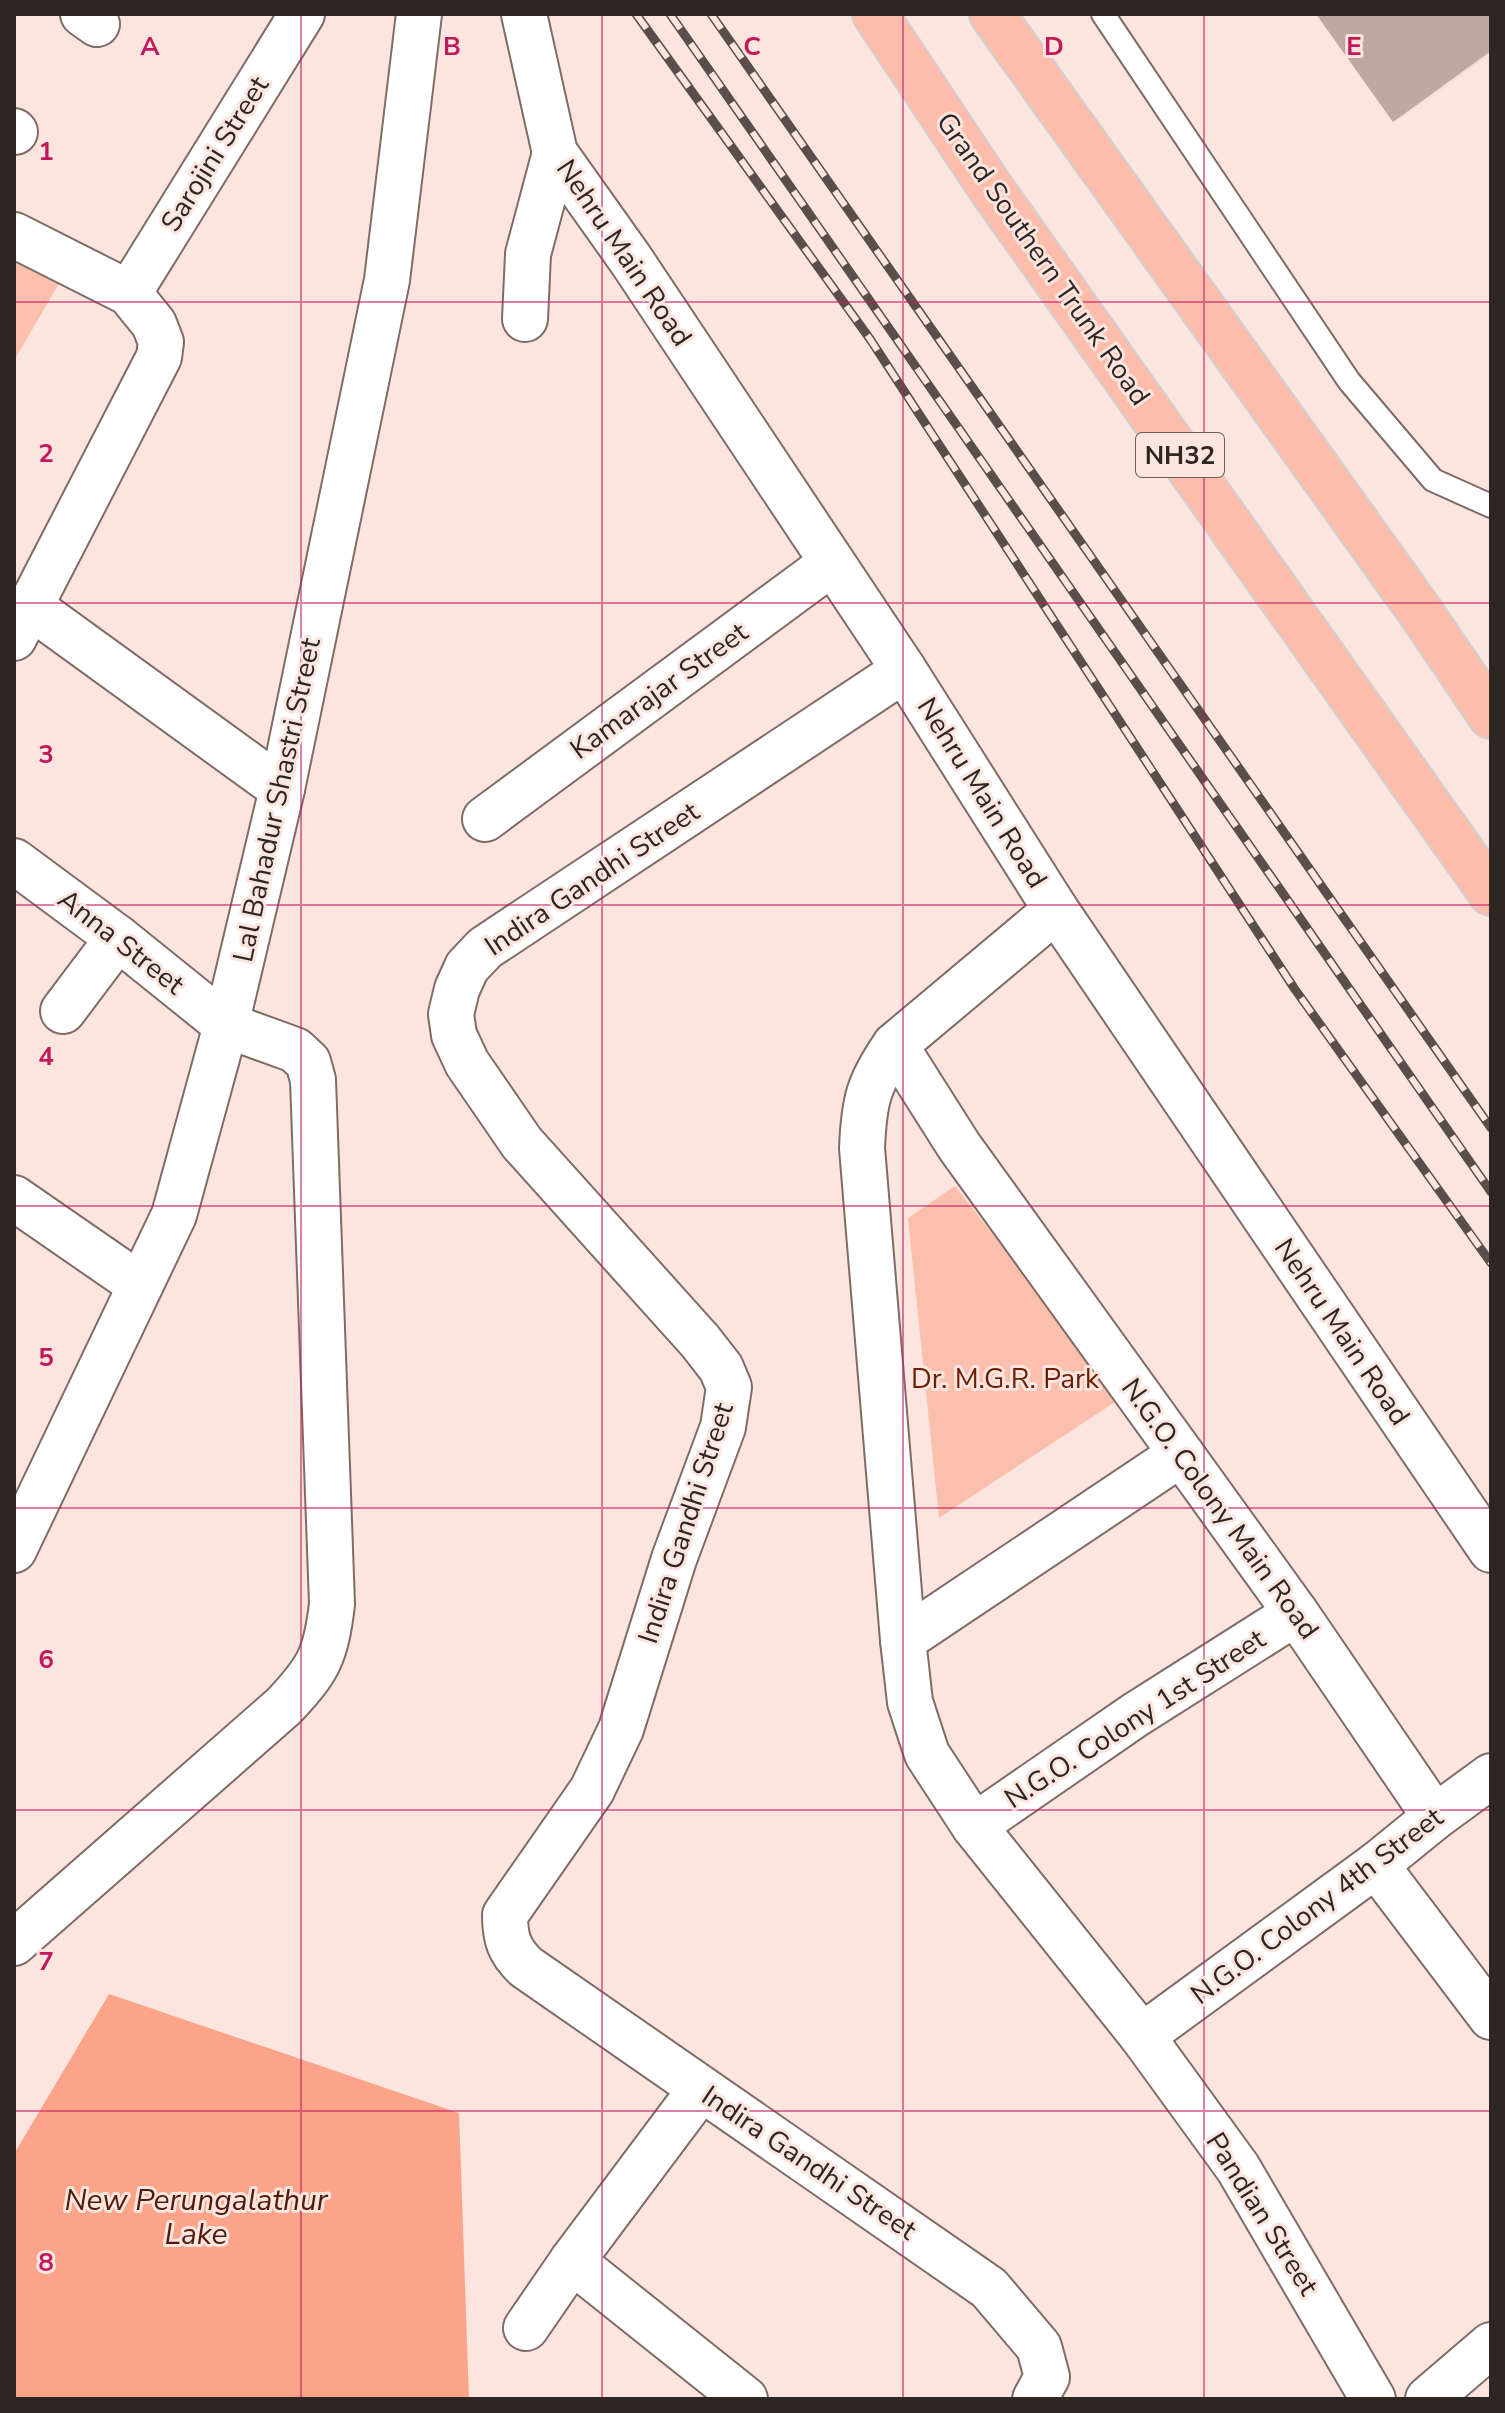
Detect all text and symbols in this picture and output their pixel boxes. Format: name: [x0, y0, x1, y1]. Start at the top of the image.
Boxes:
text: A: [140, 29, 160, 64]
text: B: [443, 29, 461, 64]
text: C: [743, 29, 761, 64]
text: D: [1044, 29, 1064, 64]
text: E: [1346, 29, 1362, 64]
street label: Sarojini Street: [152, 69, 278, 239]
street label: Grand Southern Trunk Road: [927, 105, 1159, 413]
text: 1: [38, 134, 54, 169]
street label: Nehru Main Road: [547, 152, 701, 354]
road number: NH32: [1136, 433, 1224, 477]
text: 2: [38, 436, 54, 471]
street label: Kamarajar Street: [563, 614, 756, 768]
street label: Lal Bahadur Shastri Street: [224, 634, 330, 966]
street label: Nehru Main Road: [908, 691, 1056, 895]
text: 3: [38, 737, 54, 772]
street label: Indira Gandhi Street: [477, 793, 707, 965]
street label: Anna Street: [50, 881, 192, 1003]
text: 4: [38, 1039, 54, 1074]
street label: Nehru Main Road: [1265, 1231, 1419, 1433]
text: 5: [38, 1340, 54, 1375]
park label: Dr. M.G.R. Park: [911, 1360, 1100, 1398]
street label: N.G.O. Colony Main Road: [1112, 1371, 1328, 1647]
street label: Indira Gandhi Street: [629, 1397, 743, 1648]
street label: N.G.O. Colony 1st Street: [997, 1620, 1273, 1818]
text: 6: [38, 1642, 54, 1677]
street label: N.G.O. Colony 4th Street: [1183, 1799, 1451, 2013]
text: 7: [38, 1944, 54, 1979]
street label: Indira Gandhi Street: [694, 2077, 924, 2249]
street label: Pandian Street: [1197, 2126, 1327, 2303]
water label: New Perungalathur Lake: [64, 2180, 329, 2255]
text: 8: [38, 2245, 54, 2280]

